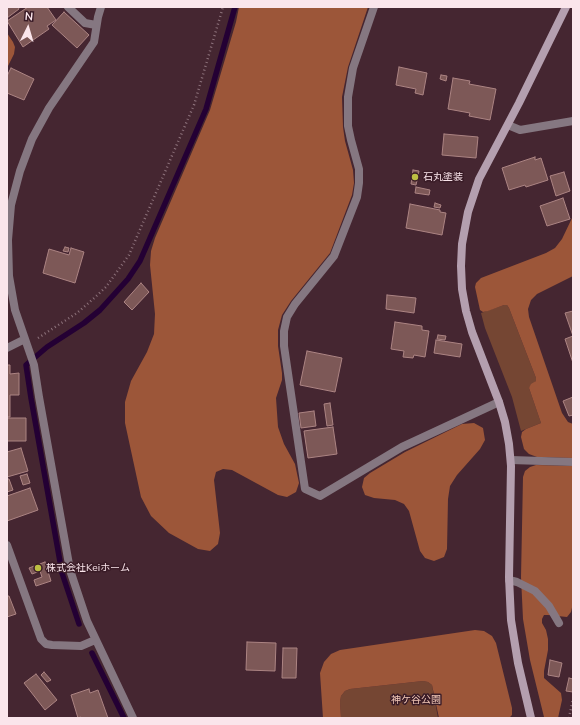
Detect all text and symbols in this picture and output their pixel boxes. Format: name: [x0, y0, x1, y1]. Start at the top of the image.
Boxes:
north arrow: [8, 8, 48, 48]
text: N: [24, 9, 34, 23]
place label: 石丸塗装: [423, 171, 463, 183]
marker: 石丸塗装: [410, 172, 420, 182]
place label: 株式会社Keiホーム: [46, 562, 130, 574]
marker: 株式会社Keiホーム: [33, 563, 43, 573]
park label: 神ケ谷公園: [391, 694, 441, 706]

